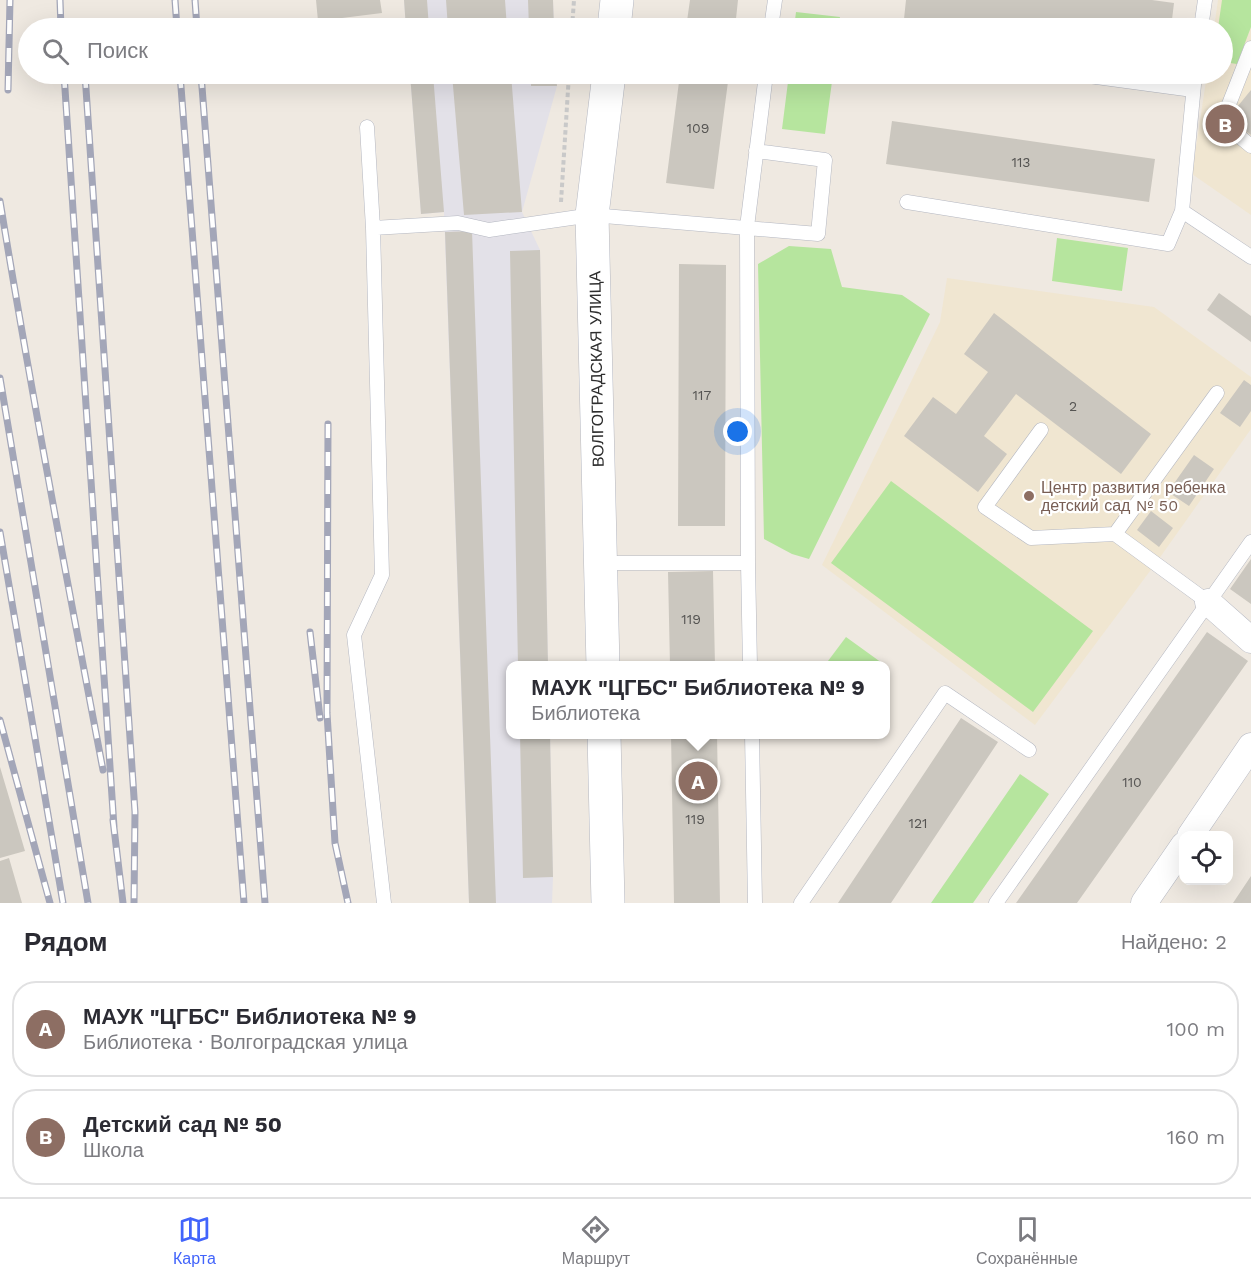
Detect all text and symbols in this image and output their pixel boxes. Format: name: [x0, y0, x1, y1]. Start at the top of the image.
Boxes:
search box: [18, 18, 1233, 84]
icon: search: [39, 35, 72, 68]
text: Поиск: [87, 38, 148, 63]
pin: B: [1206, 102, 1244, 146]
house number: 109: [687, 120, 709, 136]
house number: 113: [1011, 154, 1031, 170]
street label: ВОЛГОГРАДСКАЯ УЛИЦА: [585, 270, 608, 467]
house number: 117: [693, 387, 712, 403]
house number: 2: [1069, 398, 1077, 414]
your location: [723, 417, 752, 446]
place label: Центр развития ребенка детский сад № 50: [1041, 478, 1226, 515]
marker: Центр развития ребенка детский сад № 50: [1022, 489, 1036, 503]
house number: 119: [681, 611, 701, 627]
popup: [506, 661, 890, 739]
text: МАУК "ЦГБС" Библиотека № 9: [531, 675, 865, 700]
text: Библиотека: [531, 701, 640, 725]
pin: A: [678, 758, 718, 804]
house number: 110: [1122, 774, 1142, 790]
house number: 119: [685, 811, 705, 827]
house number: 121: [908, 815, 928, 831]
map controls: [1179, 831, 1233, 885]
button: locate: [1179, 831, 1233, 885]
text: Рядом: [24, 927, 107, 957]
text: Найдено: 2: [1121, 930, 1227, 954]
text: МАУК "ЦГБС" Библиотека № 9: [83, 1004, 416, 1029]
text: A: [39, 1017, 52, 1041]
text: 100 m: [1166, 1017, 1225, 1041]
text: Библиотека · Волгоградская улица: [83, 1030, 408, 1054]
text: Детский сад № 50: [83, 1112, 282, 1137]
text: B: [39, 1125, 52, 1149]
text: 160 m: [1167, 1125, 1225, 1149]
text: Школа: [83, 1138, 144, 1162]
tab: Карта: [173, 1213, 216, 1268]
tab: Маршрут: [562, 1213, 630, 1268]
tab: Сохранённые: [976, 1213, 1078, 1268]

